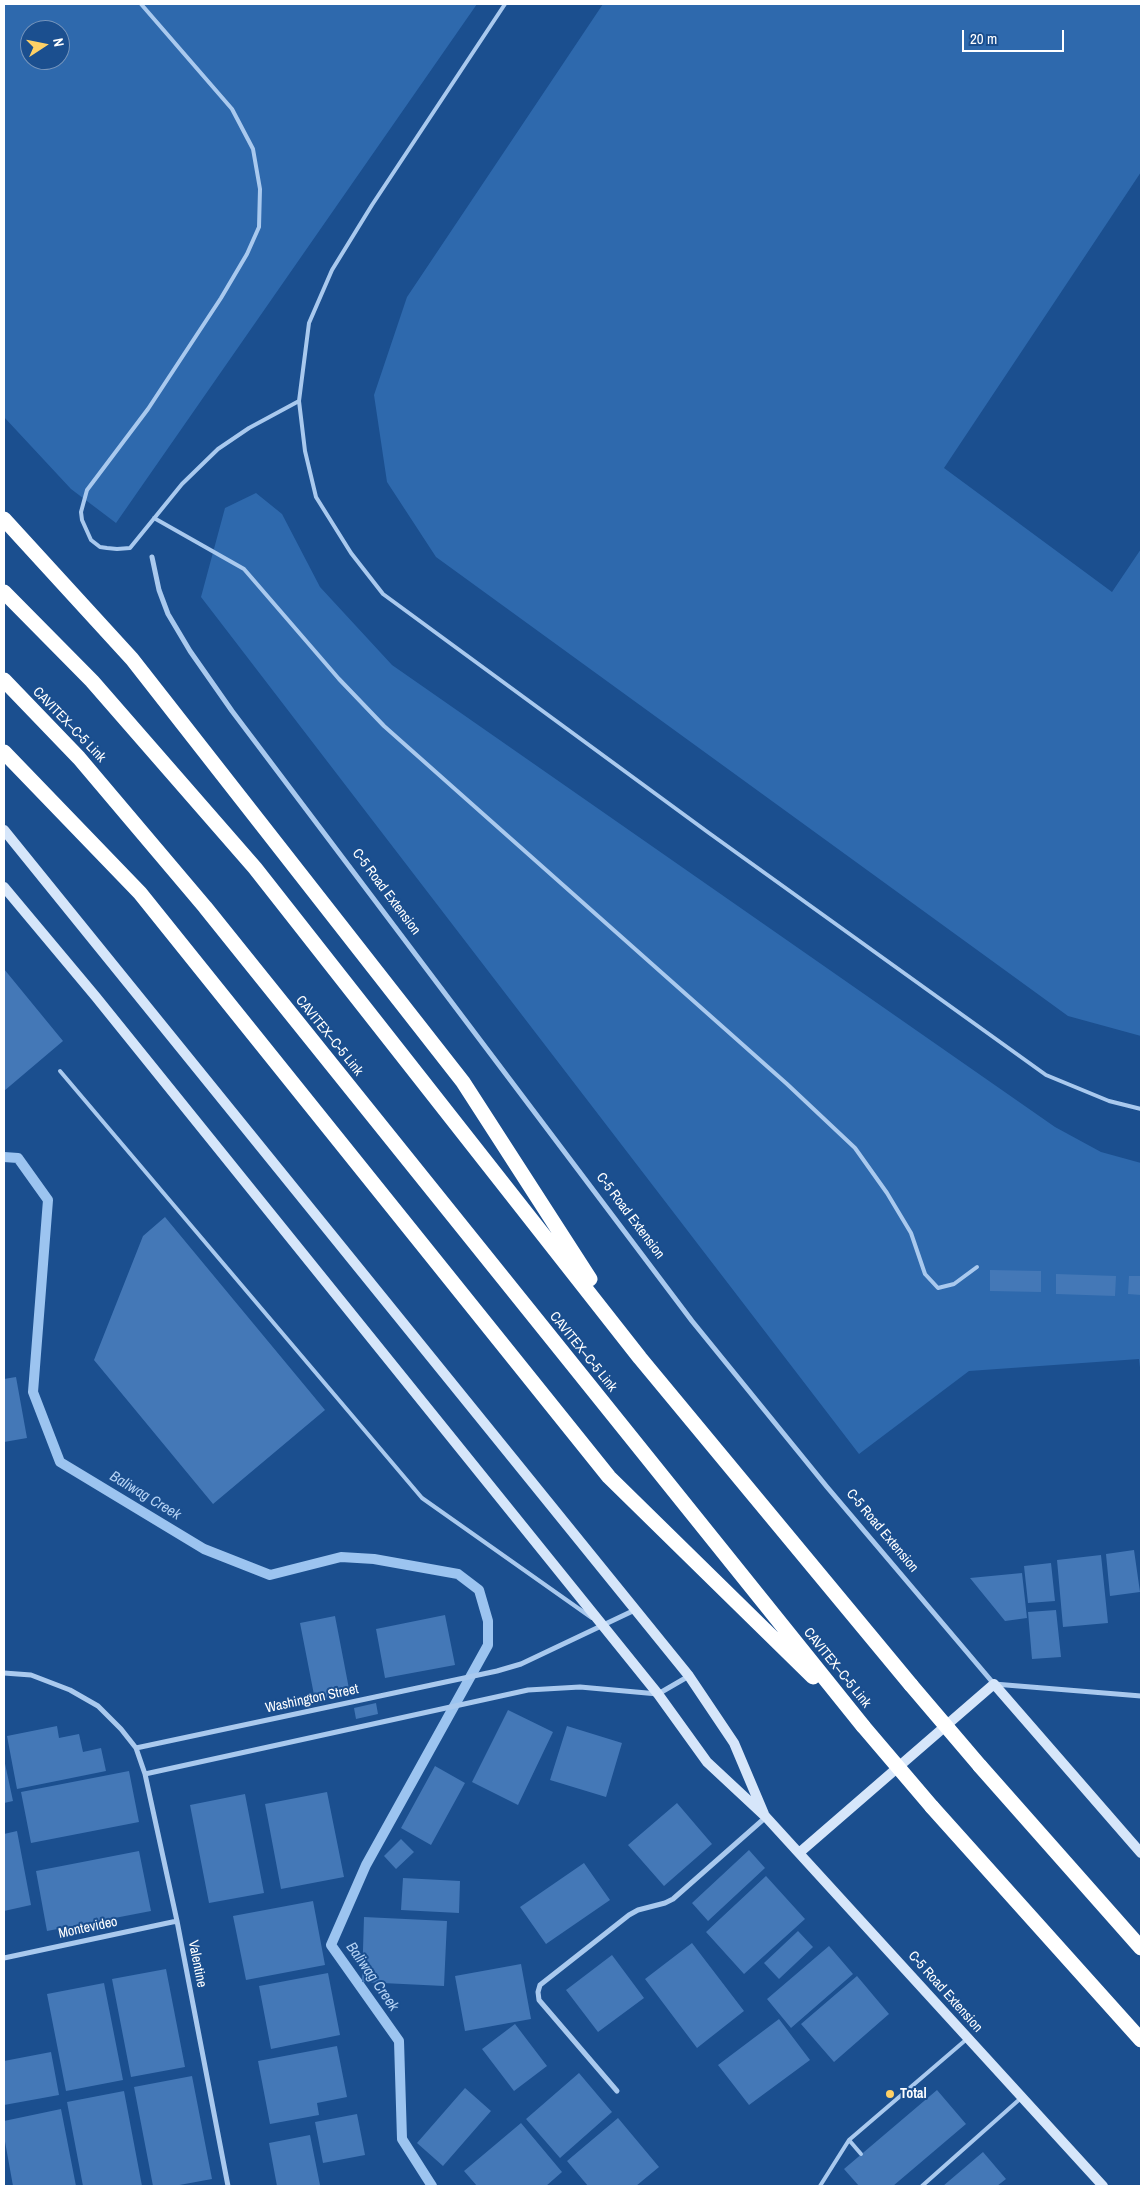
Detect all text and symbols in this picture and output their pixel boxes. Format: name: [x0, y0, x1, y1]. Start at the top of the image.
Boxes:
north arrow: [20, 20, 70, 70]
scale bar: [965, 20, 1068, 52]
text: 20 m: [970, 28, 997, 49]
text: N: [49, 37, 68, 48]
street label: CAVITEX–C-5 Link: [29, 684, 109, 766]
street label: C-5 Road Extension: [348, 846, 424, 938]
street label: CAVITEX–C-5 Link: [292, 993, 366, 1079]
street label: C-5 Road Extension: [592, 1170, 668, 1262]
street label: CAVITEX–C-5 Link: [546, 1309, 620, 1395]
water label: Baliwag Creek: [106, 1468, 184, 1524]
street label: C-5 Road Extension: [842, 1486, 922, 1576]
street label: CAVITEX–C-5 Link: [800, 1625, 874, 1711]
street label: Washington Street: [264, 1681, 360, 1717]
street label: Montevideo: [57, 1914, 119, 1942]
street label: Valentine: [184, 1939, 210, 1989]
water label: Baliwag Creek: [342, 1939, 402, 2015]
street label: C-5 Road Extension: [904, 1948, 986, 2036]
place label: Total: [900, 2086, 927, 2102]
marker: Total: [884, 2088, 896, 2100]

